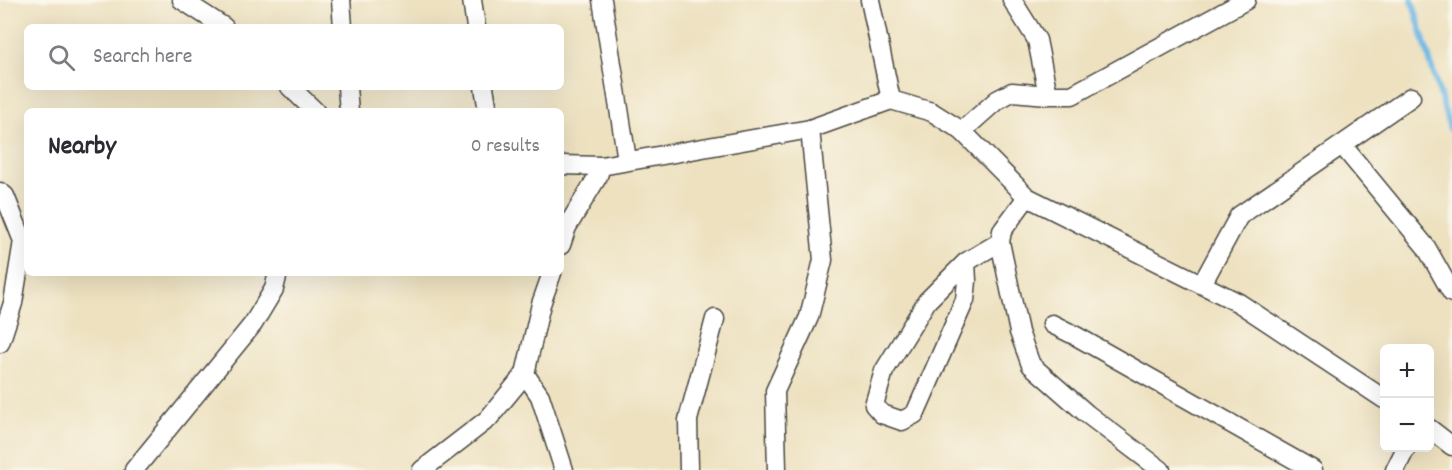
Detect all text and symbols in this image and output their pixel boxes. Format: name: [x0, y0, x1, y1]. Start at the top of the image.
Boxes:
search box: [24, 24, 564, 90]
icon: search: [45, 41, 78, 74]
text: Search here: [93, 42, 192, 73]
text: Nearby: [48, 129, 116, 166]
text: 0 results: [471, 133, 540, 161]
map controls: [1380, 344, 1434, 452]
button: +: [1380, 344, 1434, 398]
button: −: [1380, 398, 1434, 452]

